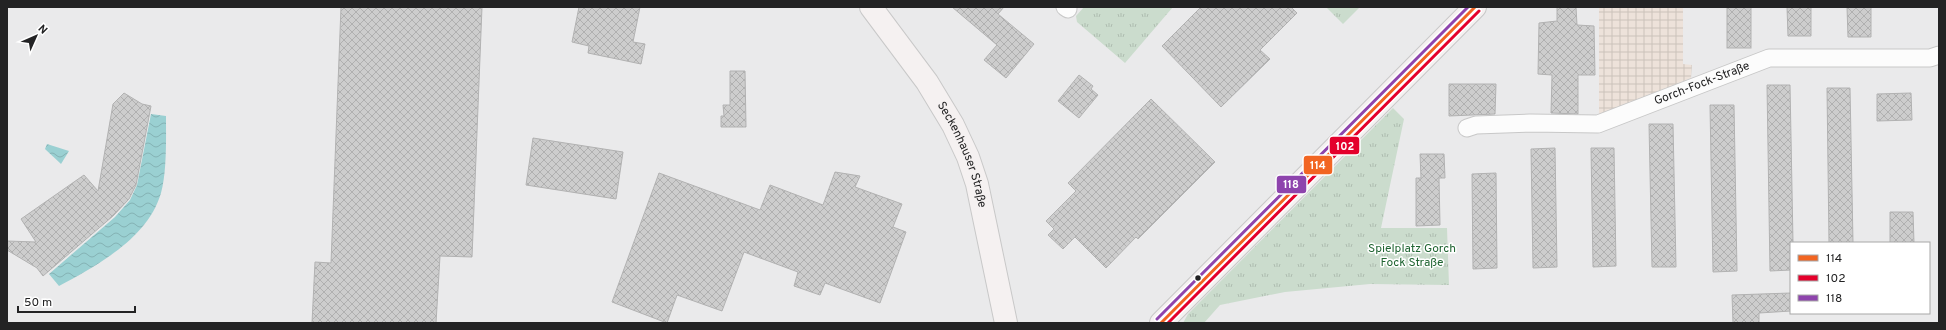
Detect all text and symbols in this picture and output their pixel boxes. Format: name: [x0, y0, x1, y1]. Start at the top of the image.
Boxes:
north arrow: [16, 16, 56, 56]
text: N: [35, 22, 50, 37]
street label: Gorch-Fock-Straße: [1652, 58, 1752, 110]
street label: Seckenhauser Straße: [933, 99, 990, 209]
line badge: 102: [1329, 136, 1360, 155]
text: 102: [1336, 140, 1354, 154]
line badge: 114: [1303, 155, 1333, 175]
text: 114: [1310, 159, 1326, 173]
line badge: 118: [1276, 175, 1307, 194]
text: 118: [1283, 178, 1299, 192]
park label: Spielplatz Gorch Fock Straße: [1368, 241, 1456, 271]
legend: [1790, 242, 1930, 314]
text: 114: [1826, 251, 1842, 267]
text: 102: [1826, 271, 1846, 287]
unlabelled marker: [1193, 273, 1203, 283]
scale bar: [18, 288, 135, 314]
text: 118: [1826, 291, 1842, 307]
text: 50 m: [24, 295, 52, 311]

